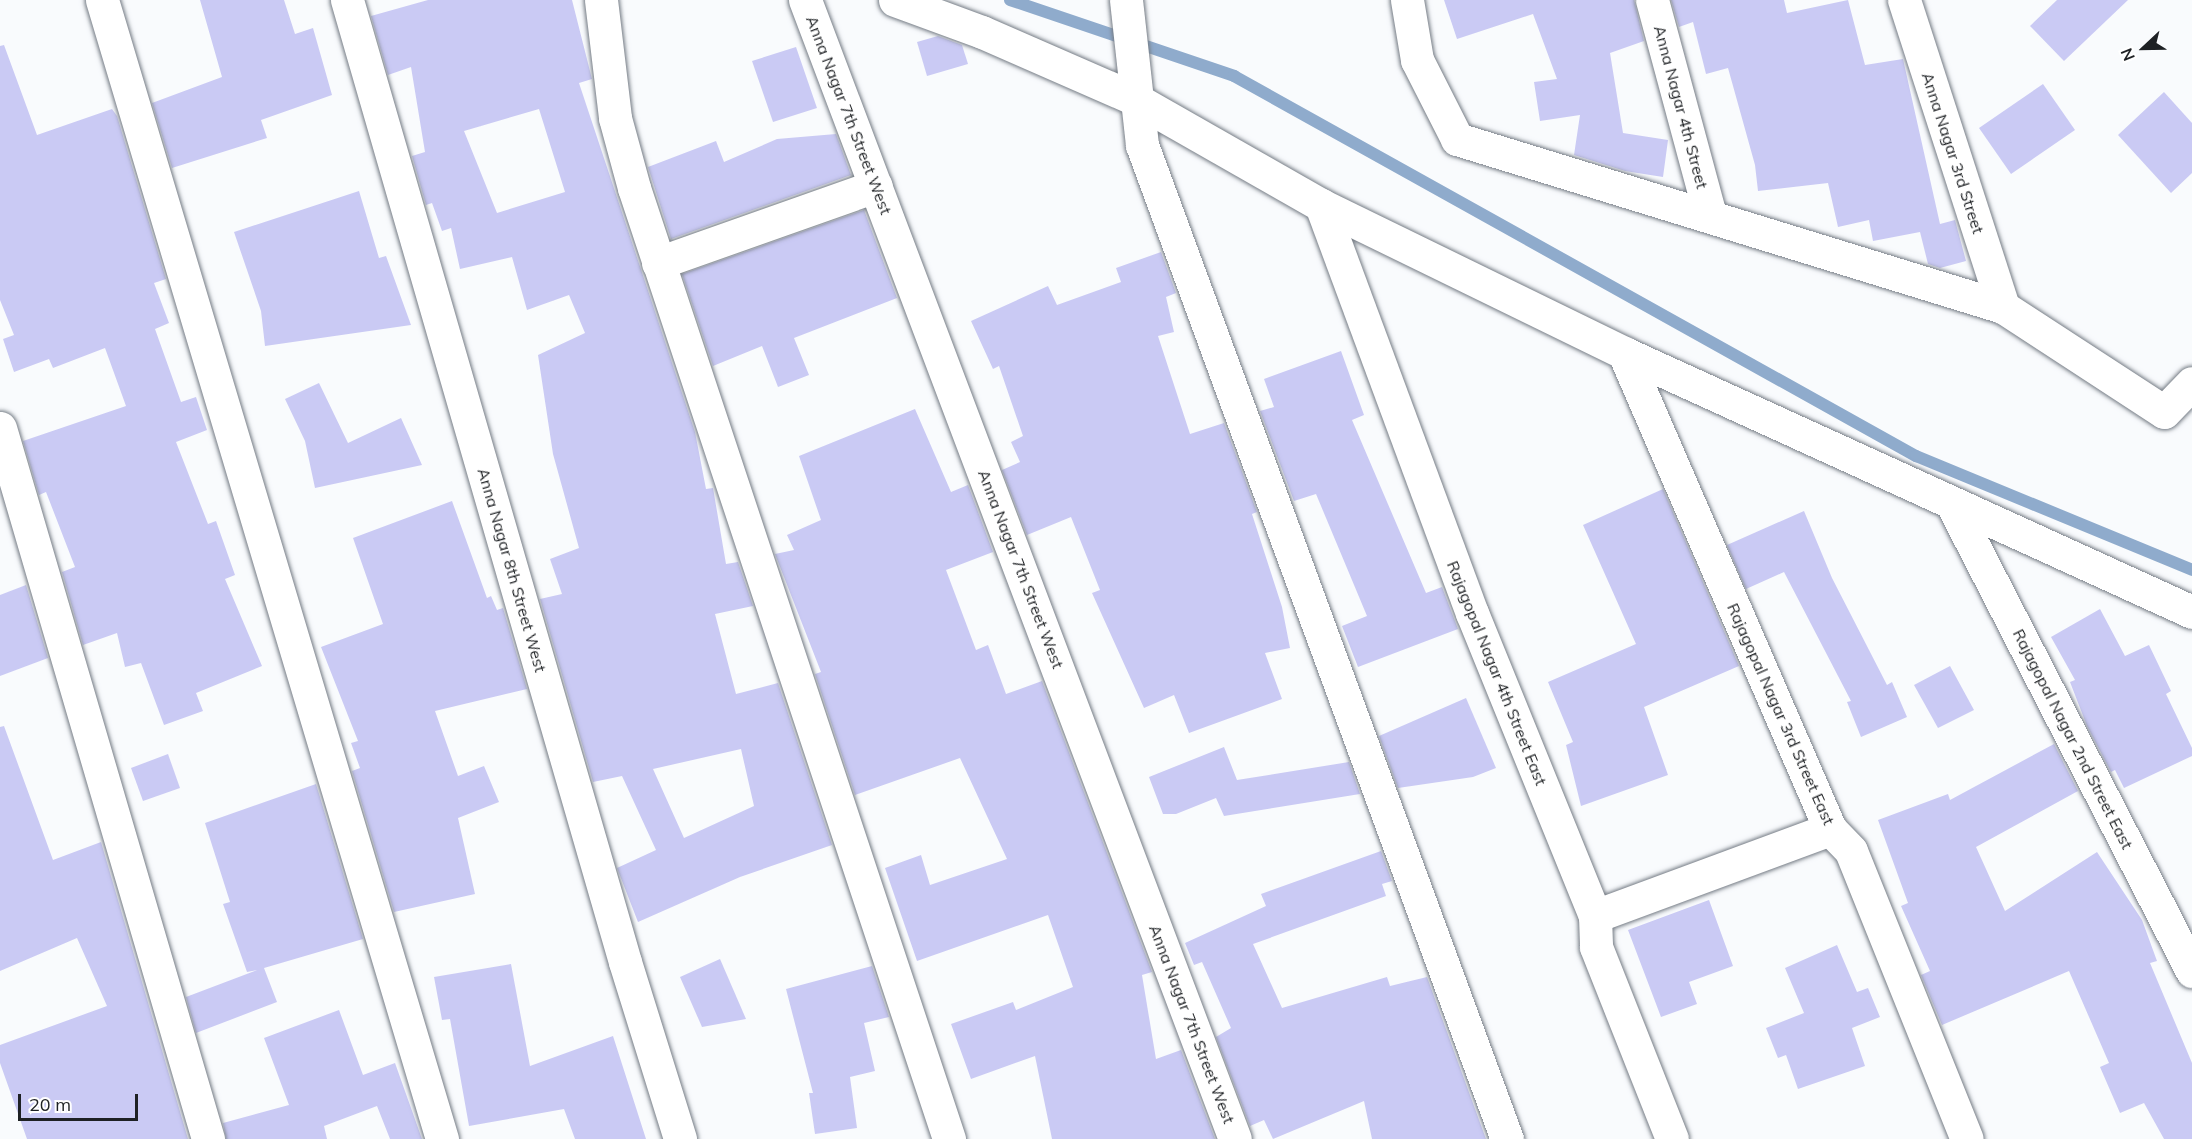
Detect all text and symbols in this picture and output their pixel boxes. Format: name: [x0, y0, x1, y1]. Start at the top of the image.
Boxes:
street label: Anna Nagar 7th Street West: [802, 13, 896, 217]
north arrow: [2114, 18, 2174, 78]
street label: Anna Nagar 4th Street: [1650, 23, 1712, 191]
text: N: [2116, 45, 2139, 64]
street label: Anna Nagar 3rd Street: [1918, 70, 1988, 236]
street label: Anna Nagar 8th Street West: [474, 466, 550, 674]
street label: Anna Nagar 7th Street West: [974, 467, 1068, 671]
street label: Rajagopal Nagar 4th Street East: [1443, 558, 1551, 788]
street label: Rajagopal Nagar 3rd Street East: [1723, 600, 1839, 828]
street label: Rajagopal Nagar 2nd Street East: [2009, 626, 2137, 852]
street label: Anna Nagar 7th Street West: [1145, 922, 1239, 1126]
scale bar: [21, 1082, 141, 1120]
text: 20 m: [29, 1093, 71, 1116]

